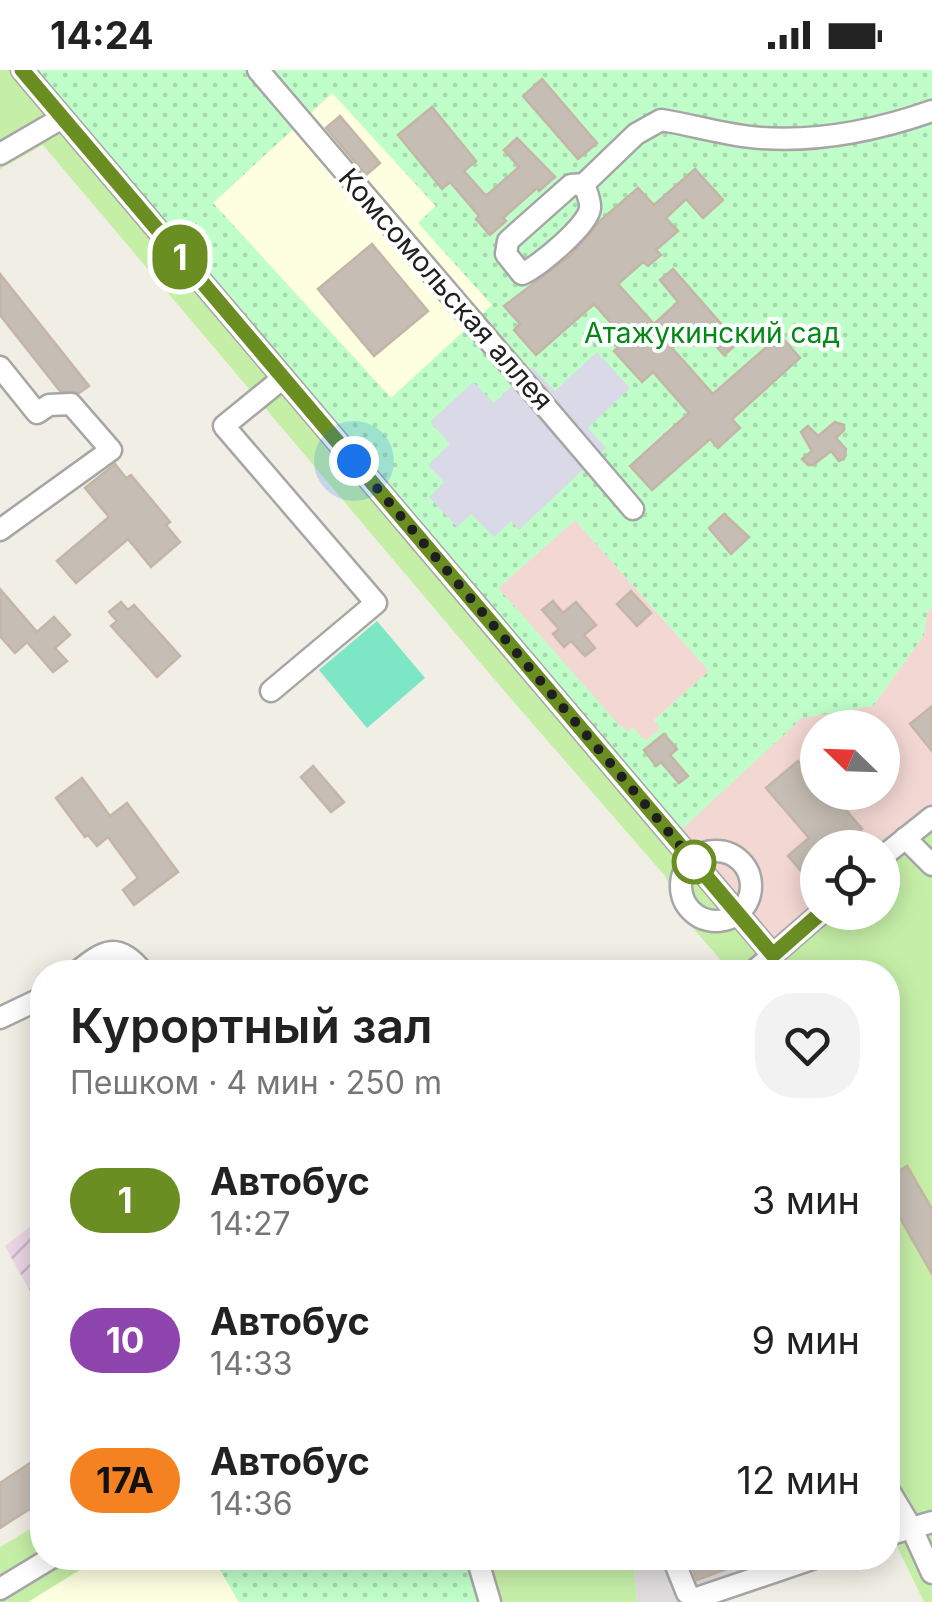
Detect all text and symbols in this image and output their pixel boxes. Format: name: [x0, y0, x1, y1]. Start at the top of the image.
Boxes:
text: 14:24: [50, 12, 154, 58]
street label: Комсомольская аллея: [332, 161, 560, 417]
line badge: 1: [148, 224, 212, 290]
text: 1: [172, 236, 188, 278]
park label: Атажукинский сад: [584, 316, 840, 350]
your location: [329, 436, 379, 486]
north arrow: [800, 710, 900, 810]
map controls: [800, 710, 900, 930]
button: locate: [800, 830, 900, 930]
unlabelled marker: [673, 841, 715, 883]
button: heart: [755, 993, 860, 1098]
text: Курортный зал: [70, 996, 433, 1055]
text: Пешком · 4 мин · 250 m: [70, 1063, 442, 1102]
text: Автобус: [210, 1158, 370, 1204]
text: 3 мин: [752, 1177, 860, 1223]
text: 1: [117, 1179, 133, 1221]
text: 14:27: [210, 1204, 291, 1243]
text: Автобус: [210, 1298, 370, 1344]
text: 9 мин: [752, 1317, 860, 1363]
text: 10: [106, 1319, 144, 1361]
text: 14:33: [210, 1344, 292, 1383]
text: Автобус: [210, 1438, 370, 1484]
text: 12 мин: [736, 1457, 860, 1503]
text: 17А: [96, 1459, 154, 1501]
text: 14:36: [210, 1484, 293, 1523]

